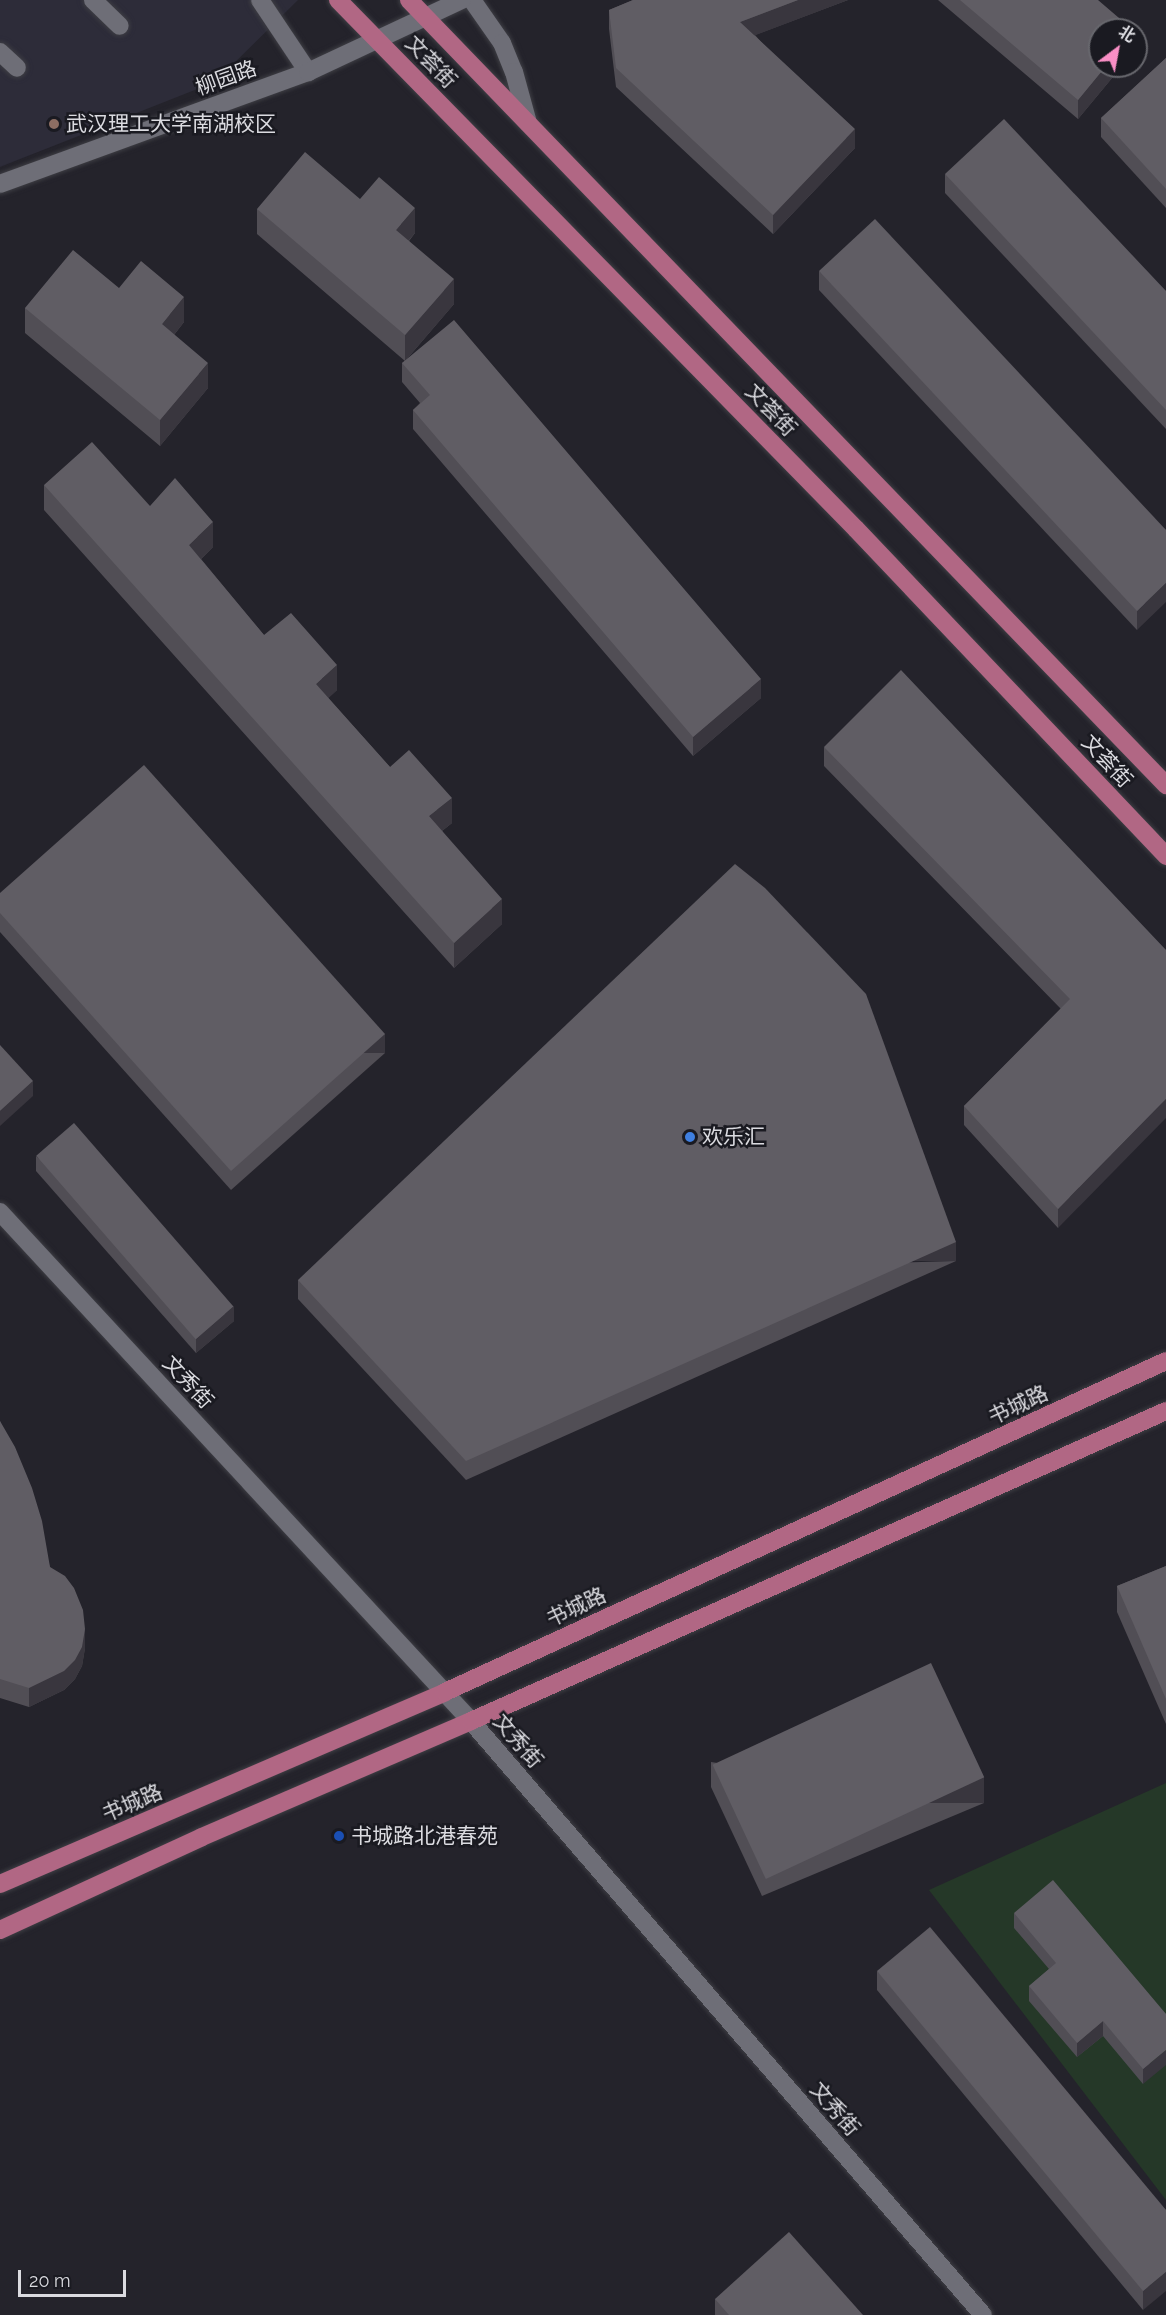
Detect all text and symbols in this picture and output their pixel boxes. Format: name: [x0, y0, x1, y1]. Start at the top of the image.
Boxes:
north arrow: [1088, 18, 1148, 78]
text: 北: [1115, 22, 1139, 46]
street label: 文荟街: [400, 31, 462, 93]
street label: 柳园路: [192, 55, 260, 101]
place label: 武汉理工大学南湖校区: [66, 111, 276, 137]
marker: 武汉理工大学南湖校区: [47, 117, 61, 131]
street label: 文荟街: [740, 379, 802, 441]
street label: 文荟街: [1076, 729, 1138, 793]
place label: 欢乐汇: [702, 1124, 765, 1150]
marker: 欢乐汇: [683, 1130, 697, 1144]
street label: 文秀街: [157, 1350, 219, 1414]
street label: 书城路: [984, 1380, 1052, 1430]
street label: 书城路: [542, 1582, 610, 1632]
street label: 文秀街: [488, 1709, 548, 1773]
street label: 书城路: [98, 1779, 166, 1827]
place label: 书城路北港春苑: [351, 1823, 498, 1849]
marker: 书城路北港春苑: [332, 1829, 346, 1843]
street label: 文秀街: [805, 2077, 865, 2141]
scale bar: [21, 2258, 129, 2296]
text: 20 m: [29, 2270, 71, 2291]

